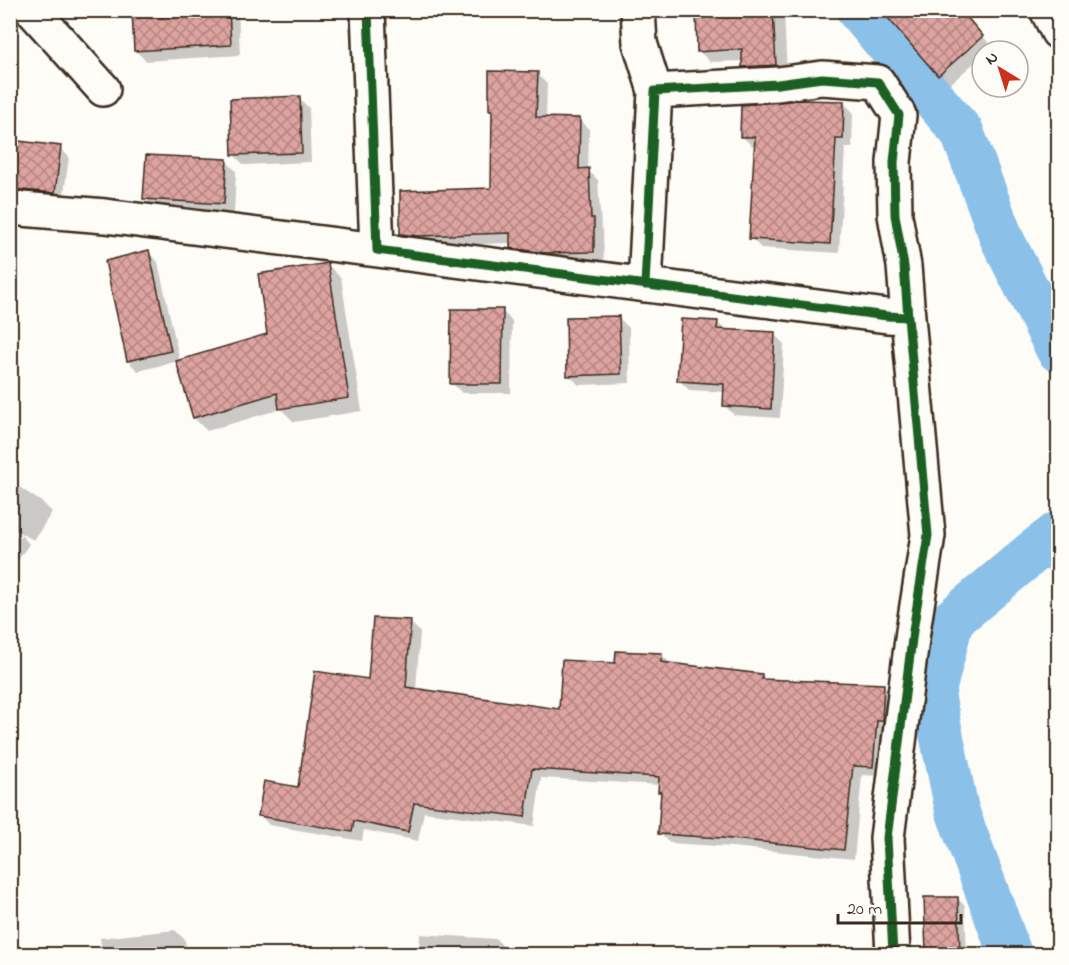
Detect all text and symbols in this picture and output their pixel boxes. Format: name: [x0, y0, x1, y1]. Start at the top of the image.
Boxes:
north arrow: [970, 39, 1030, 99]
text: N: [980, 46, 1004, 72]
scale bar: [838, 887, 961, 925]
text: 20 m: [847, 897, 882, 923]

